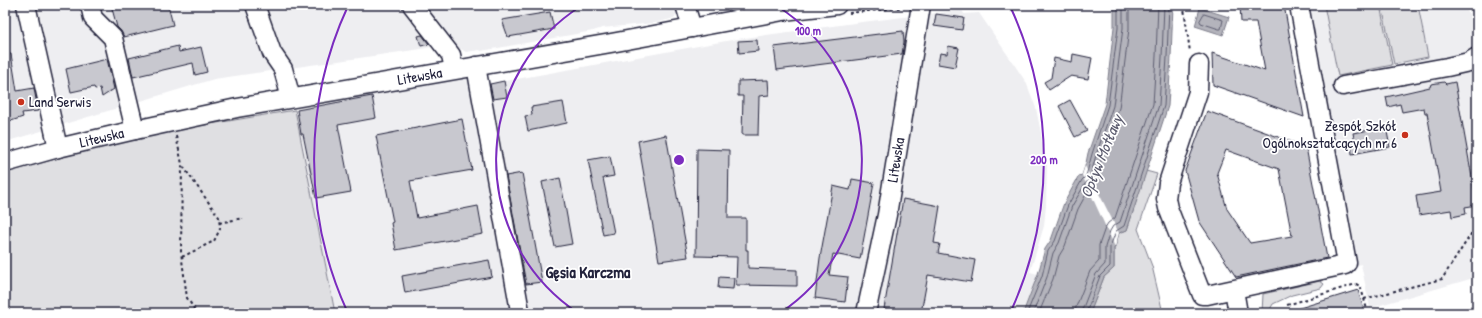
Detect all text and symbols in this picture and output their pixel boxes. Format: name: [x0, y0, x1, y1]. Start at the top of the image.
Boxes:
text: 100 m: [795, 22, 821, 39]
street label: Litewska: [396, 62, 444, 90]
place label: Land Serwis: [29, 91, 91, 112]
marker: Land Serwis: [16, 97, 26, 107]
water label: Opływ Motławy: [1074, 109, 1128, 201]
place label: Zespół Szkół Ogólnokształcących nr 6: [1263, 115, 1397, 153]
street label: Litewska: [77, 122, 126, 153]
marker: Zespół Szkół Ogólnokształcących nr 6: [1400, 130, 1410, 140]
street label: Litewska: [881, 136, 909, 184]
text: 200 m: [1030, 151, 1058, 168]
centre of rings: [672, 153, 686, 167]
district label: Gęsia Karczma: [546, 261, 631, 283]

